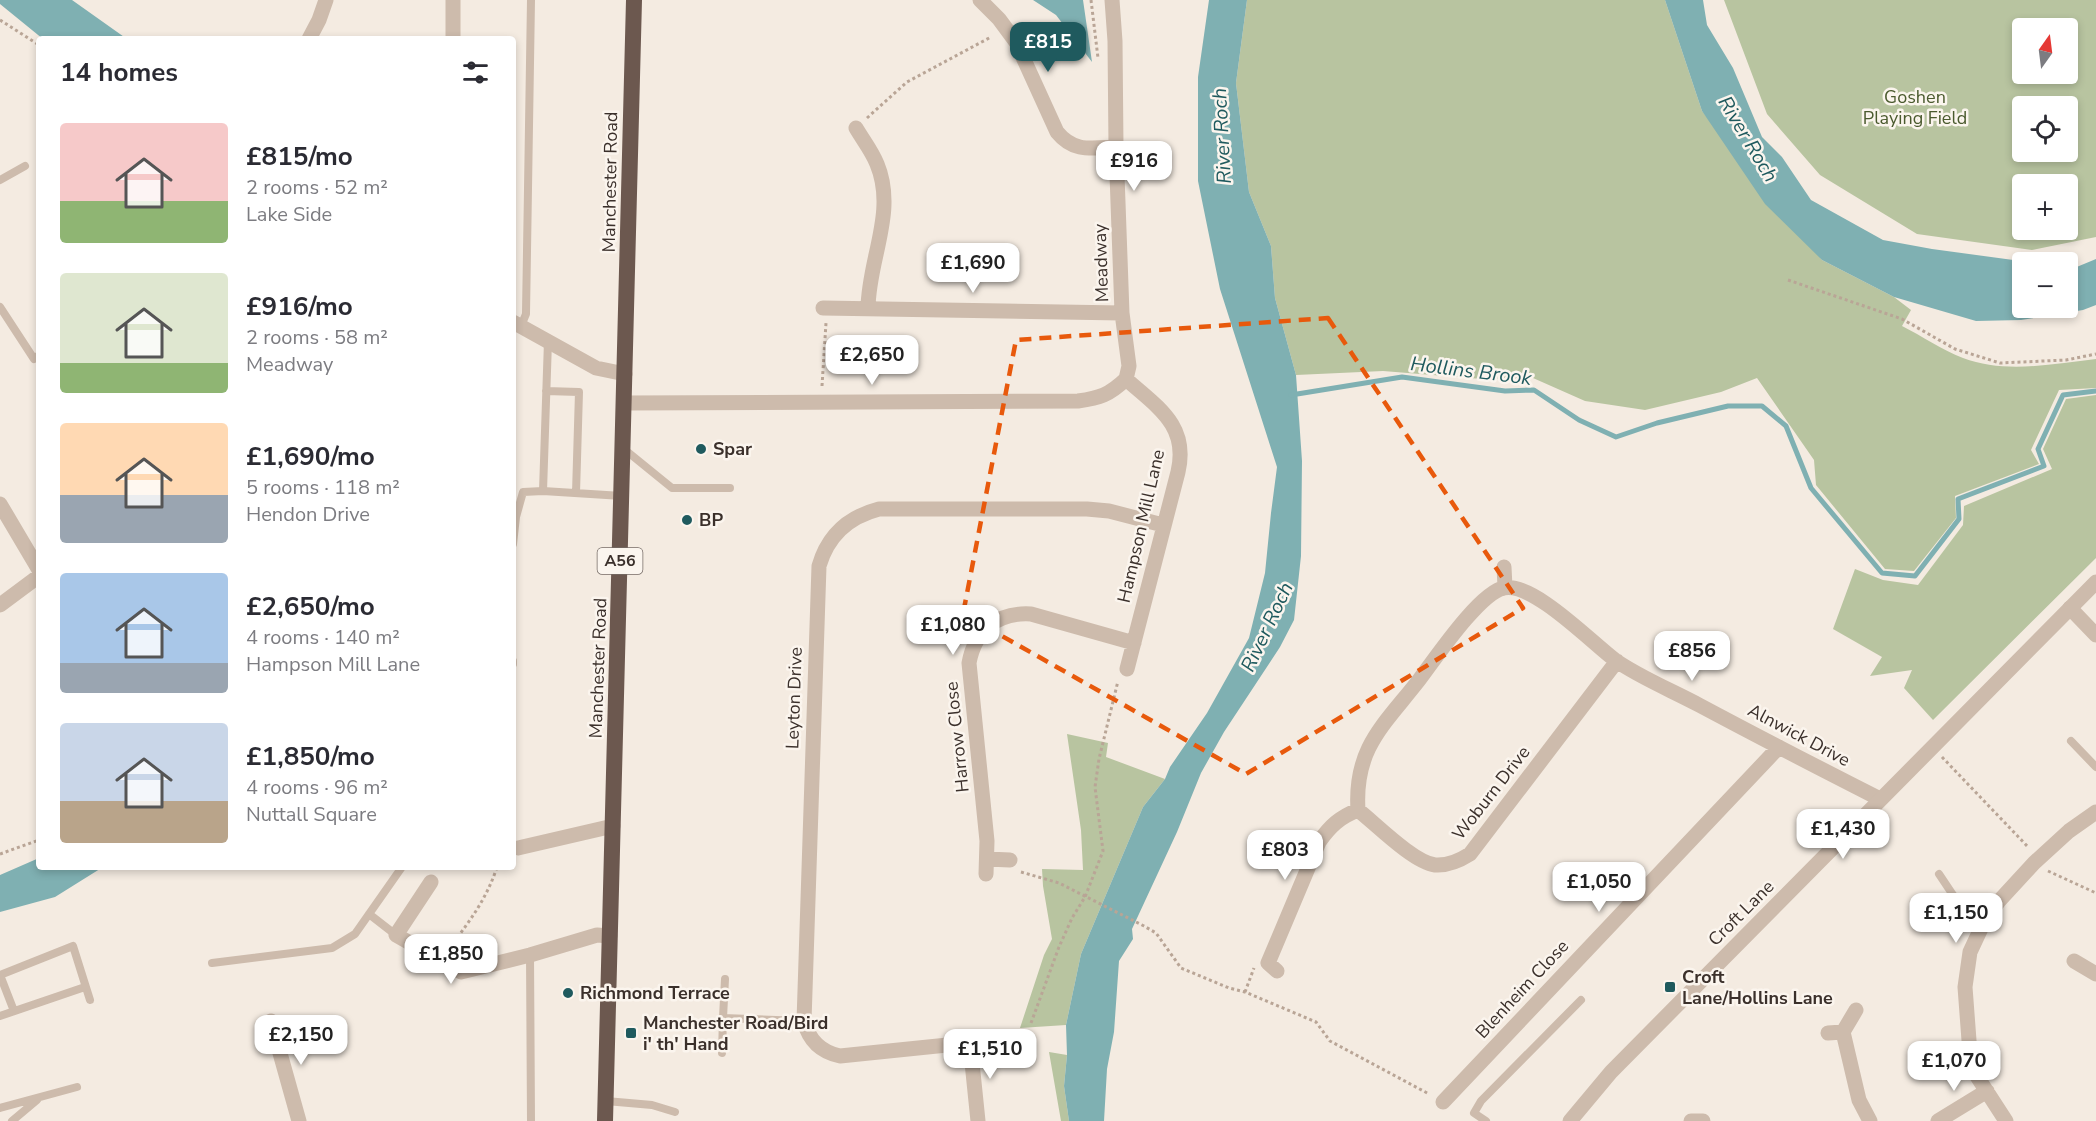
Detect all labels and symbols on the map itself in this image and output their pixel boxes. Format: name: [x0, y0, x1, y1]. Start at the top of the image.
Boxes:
north arrow: [2012, 18, 2078, 84]
pin: £815: [1012, 22, 1084, 73]
park label: Goshen Playing Field: [1863, 85, 1967, 130]
water label: River Roch: [1206, 87, 1238, 185]
water label: River Roch: [1712, 91, 1784, 187]
street label: Manchester Road: [597, 112, 623, 252]
pin: £916: [1098, 141, 1170, 192]
street label: Meadway: [1088, 223, 1114, 303]
pin: £1,690: [924, 243, 1022, 294]
pin: £2,650: [823, 335, 921, 386]
water label: Hollins Brook: [1409, 350, 1534, 392]
place label: Spar: [713, 437, 752, 461]
marker: Spar: [694, 442, 708, 456]
street label: Hampson Mill Lane: [1112, 447, 1170, 605]
place label: BP: [699, 508, 723, 532]
marker: BP: [680, 513, 694, 527]
road number: A56: [598, 548, 642, 574]
water label: River Roch: [1234, 578, 1300, 676]
street label: Manchester Road: [584, 597, 612, 739]
pin: £1,080: [904, 605, 1002, 656]
pin: £856: [1656, 631, 1728, 682]
street label: Leyton Drive: [780, 646, 808, 750]
street label: Harrow Close: [939, 680, 975, 794]
street label: Alnwick Drive: [1744, 698, 1854, 772]
street label: Woburn Drive: [1447, 741, 1535, 845]
pin: £1,430: [1794, 809, 1892, 860]
pin: £803: [1249, 830, 1321, 881]
pin: £1,050: [1550, 862, 1648, 913]
street label: Croft Lane: [1703, 875, 1779, 951]
pin: £1,150: [1907, 893, 2005, 944]
pin: £1,850: [402, 934, 500, 985]
street label: Blenheim Close: [1470, 934, 1574, 1044]
place label: Croft Lane/Hollins Lane: [1682, 965, 1833, 1010]
marker: Croft Lane/Hollins Lane: [1663, 980, 1677, 994]
place label: Richmond Terrace: [580, 981, 730, 1005]
marker: Richmond Terrace: [561, 986, 575, 1000]
place label: Manchester Road/Bird i' th' Hand: [643, 1011, 828, 1056]
pin: £2,150: [252, 1015, 350, 1066]
marker: Manchester Road/Bird i' th' Hand: [624, 1026, 638, 1040]
pin: £1,510: [941, 1029, 1039, 1080]
pin: £1,070: [1905, 1041, 2003, 1092]

